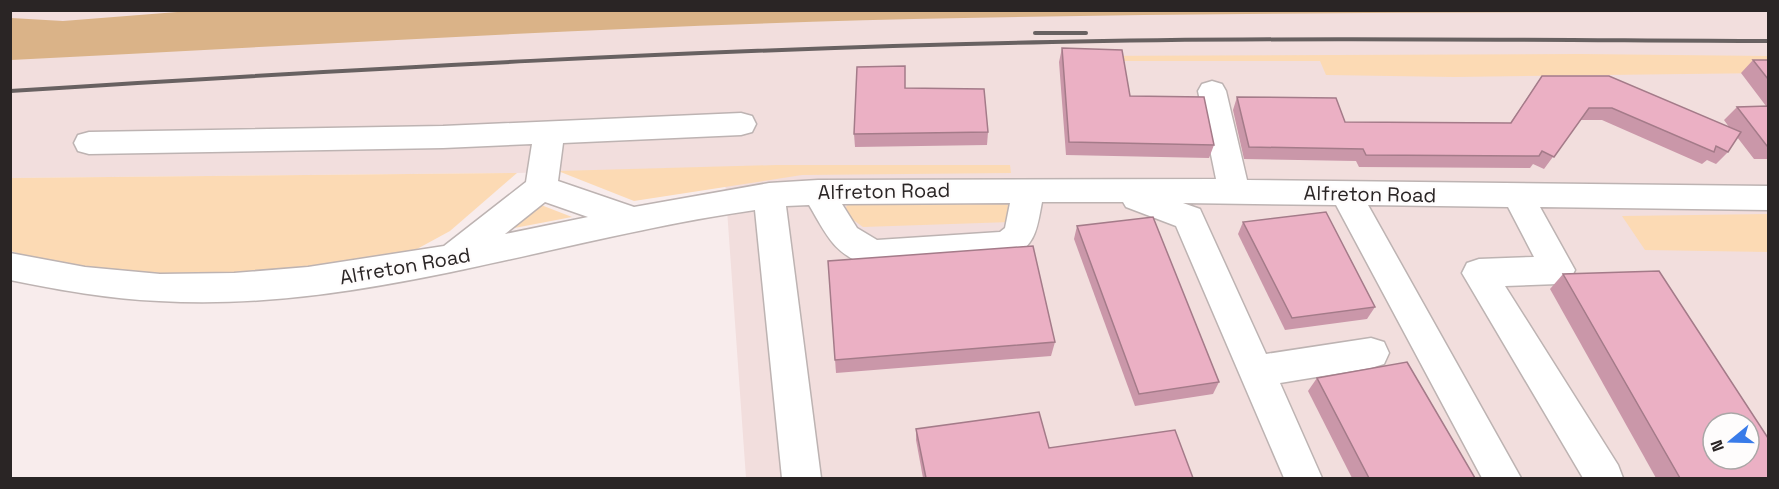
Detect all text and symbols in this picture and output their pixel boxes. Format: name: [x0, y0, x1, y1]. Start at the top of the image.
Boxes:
street label: Alfreton Road: [817, 177, 951, 205]
street label: Alfreton Road: [1303, 180, 1437, 208]
street label: Alfreton Road: [337, 242, 473, 290]
north arrow: [1701, 411, 1761, 471]
text: N: [1706, 437, 1729, 454]

